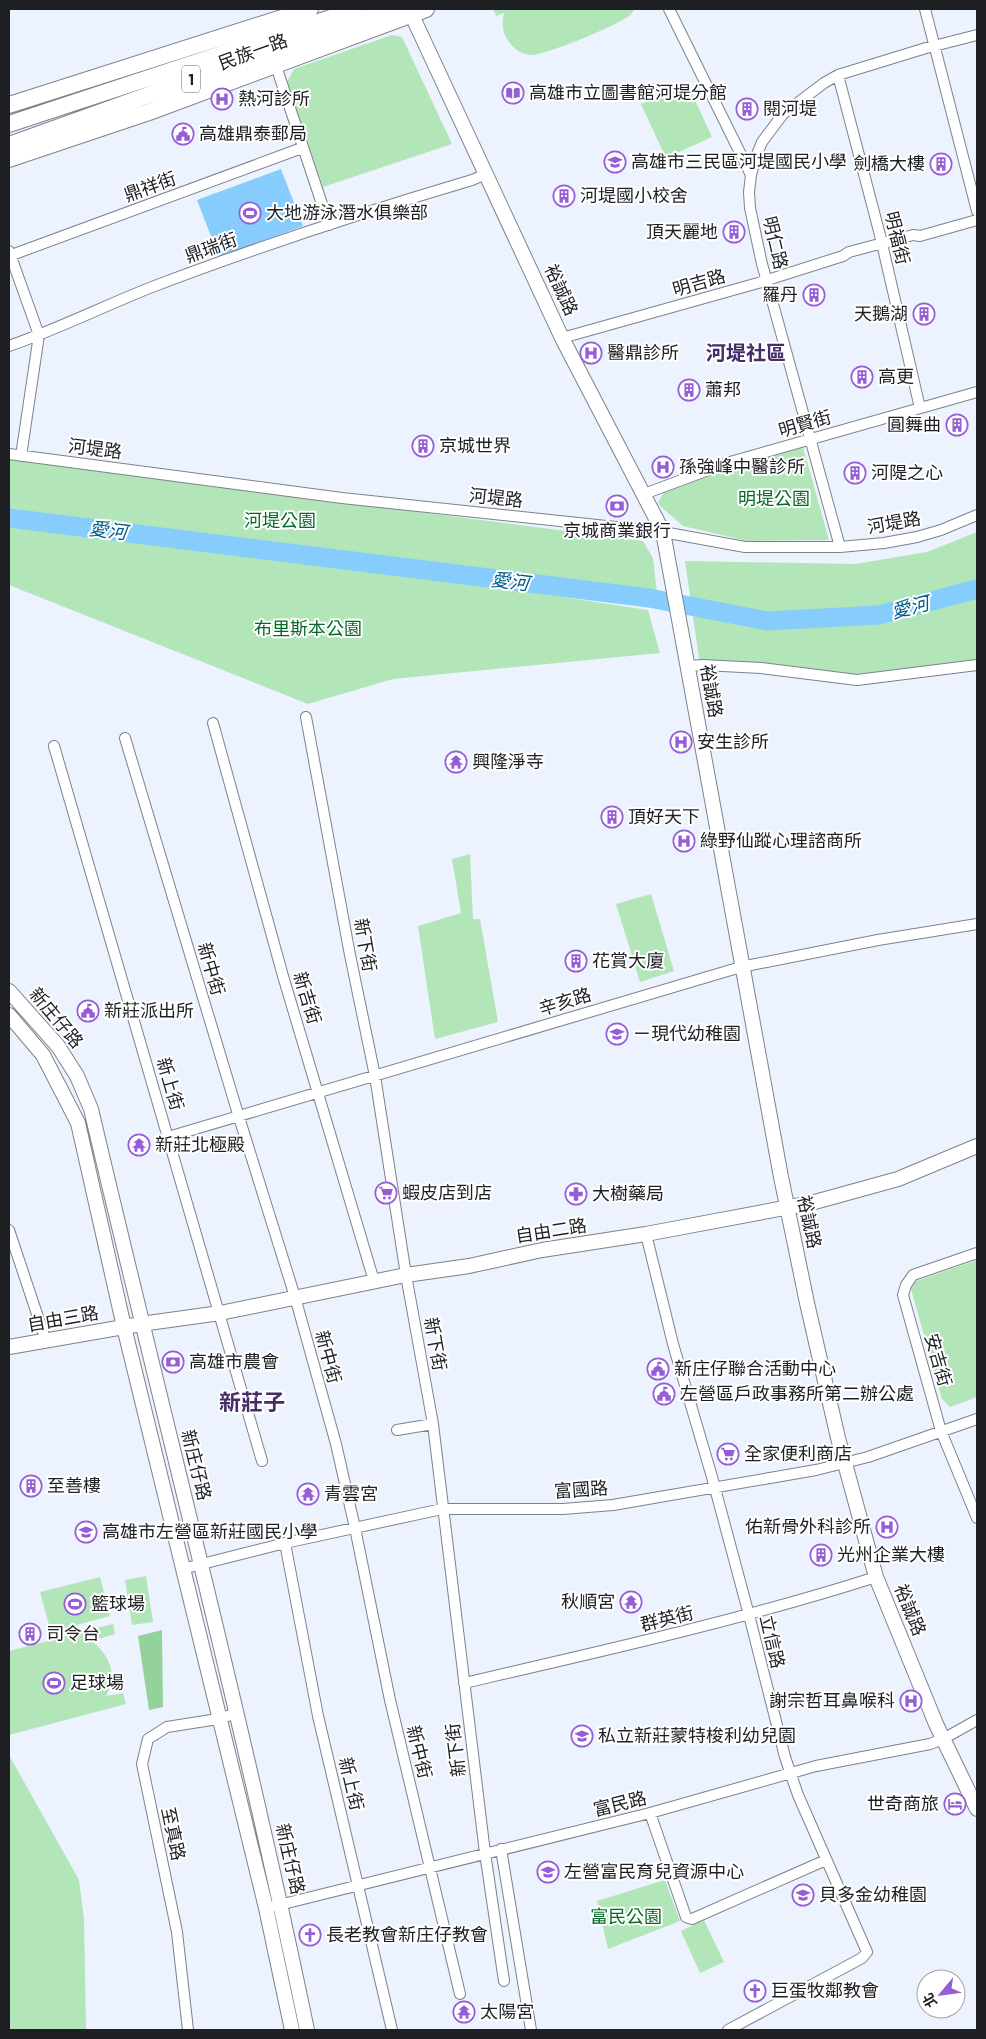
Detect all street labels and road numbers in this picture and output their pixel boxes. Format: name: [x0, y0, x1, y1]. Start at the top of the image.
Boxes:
street label: 民族一路: [215, 28, 290, 74]
road number: 1: [182, 66, 200, 92]
street label: 鼎祥街: [121, 166, 179, 206]
street label: 明福街: [881, 209, 915, 267]
street label: 明仁路: [759, 214, 793, 272]
street label: 鼎瑞街: [182, 227, 240, 267]
street label: 裕誠路: [541, 260, 583, 319]
street label: 明吉路: [670, 264, 728, 300]
street label: 明賢街: [776, 405, 834, 441]
street label: 河堤路: [67, 434, 123, 462]
street label: 河堤路: [468, 483, 524, 511]
street label: 河堤路: [865, 506, 922, 538]
street label: 裕誠路: [696, 662, 728, 719]
street label: 新下街: [350, 916, 382, 973]
street label: 新中街: [194, 940, 230, 998]
street label: 新吉街: [290, 969, 326, 1027]
street label: 新庄仔路: [25, 983, 88, 1052]
street label: 辛亥路: [536, 983, 594, 1019]
street label: 新上街: [153, 1055, 189, 1113]
street label: 裕誠路: [794, 1193, 826, 1250]
street label: 自由二路: [514, 1214, 588, 1247]
street label: 自由三路: [25, 1301, 100, 1335]
street label: 新下街: [420, 1315, 452, 1372]
street label: 新中街: [311, 1328, 347, 1386]
street label: 安吉街: [921, 1331, 957, 1389]
street label: 新庄仔路: [178, 1427, 216, 1502]
street label: 富國路: [553, 1476, 609, 1502]
street label: 裕誠路: [891, 1580, 931, 1639]
street label: 群英街: [638, 1601, 696, 1635]
street label: 立信路: [756, 1613, 790, 1671]
street label: 新下街: [441, 1722, 469, 1778]
street label: 新中街: [403, 1723, 437, 1781]
street label: 新上街: [335, 1755, 369, 1813]
street label: 富民路: [591, 1786, 649, 1820]
street label: 至真路: [158, 1805, 190, 1862]
street label: 新庄仔路: [272, 1821, 310, 1896]

